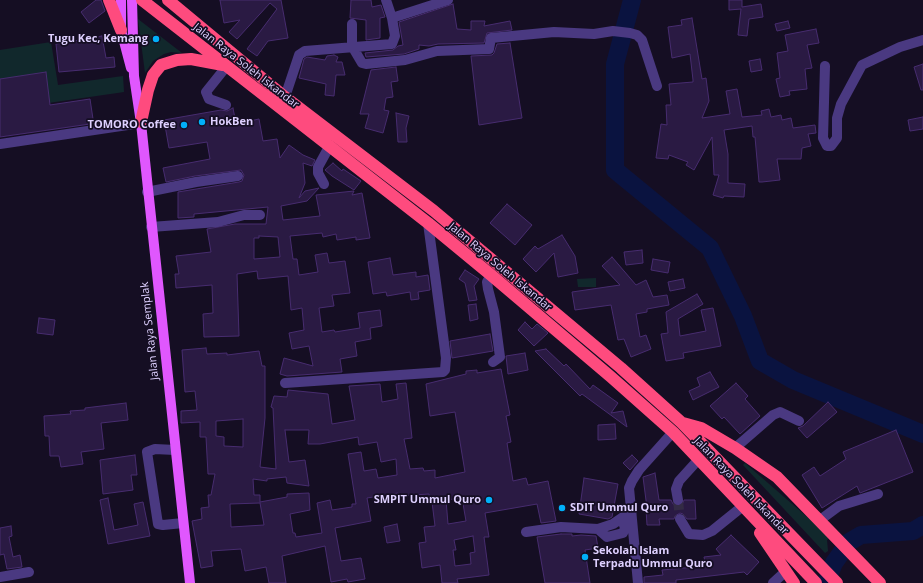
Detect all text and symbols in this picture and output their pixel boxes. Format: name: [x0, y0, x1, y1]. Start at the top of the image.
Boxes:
street label: Jalan Raya Soleh Iskandar: [191, 21, 301, 111]
place label: Tugu Kec, Kemang: [48, 32, 148, 46]
marker: Tugu Kec, Kemang: [151, 34, 161, 44]
place label: HokBen: [210, 115, 253, 129]
marker: HokBen: [197, 117, 207, 127]
place label: TOMORO Coffee: [88, 118, 176, 132]
marker: TOMORO Coffee: [179, 120, 189, 130]
street label: Jalan Raya Soleh Iskandar: [446, 220, 554, 314]
street label: Jalan Raya Semplak: [138, 281, 162, 381]
street label: Jalan Raya Soleh Iskandar: [691, 435, 791, 537]
place label: SMPIT Ummul Quro: [374, 493, 481, 507]
marker: SMPIT Ummul Quro: [484, 495, 494, 505]
place label: SDIT Ummul Quro: [570, 501, 668, 515]
marker: SDIT Ummul Quro: [557, 503, 567, 513]
place label: Sekolah Islam Terpadu Ummul Quro: [593, 544, 713, 570]
marker: Sekolah Islam Terpadu Ummul Quro: [580, 552, 590, 562]

